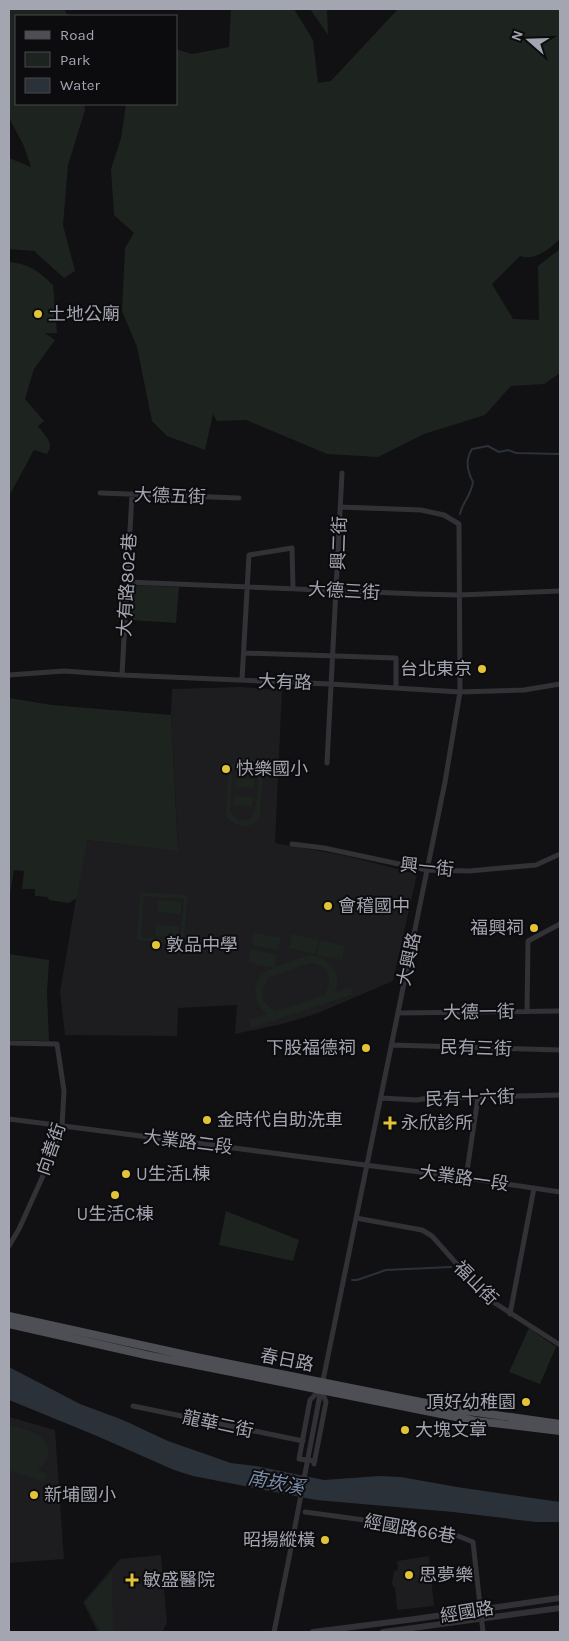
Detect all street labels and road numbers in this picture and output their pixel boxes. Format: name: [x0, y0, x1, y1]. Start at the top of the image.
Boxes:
street label: 大德五街: [134, 484, 206, 508]
street label: 興二街: [327, 516, 351, 570]
street label: 大有路802巷: [113, 532, 141, 638]
street label: 大德三街: [307, 578, 381, 604]
street label: 大有路: [258, 670, 312, 694]
street label: 興一街: [399, 853, 455, 881]
street label: 大興路: [393, 930, 425, 988]
street label: 大德一街: [443, 1000, 515, 1024]
street label: 民有三街: [440, 1036, 512, 1060]
street label: 民有十六街: [425, 1085, 515, 1111]
street label: 向善街: [32, 1120, 70, 1178]
street label: 大業路二段: [142, 1126, 234, 1158]
street label: 大業路一段: [418, 1161, 510, 1195]
street label: 福山街: [449, 1256, 503, 1310]
street label: 春日路: [258, 1344, 316, 1376]
street label: 龍華二街: [180, 1406, 256, 1442]
street label: 經國路66巷: [362, 1510, 458, 1548]
street label: 經國路: [439, 1597, 495, 1627]

